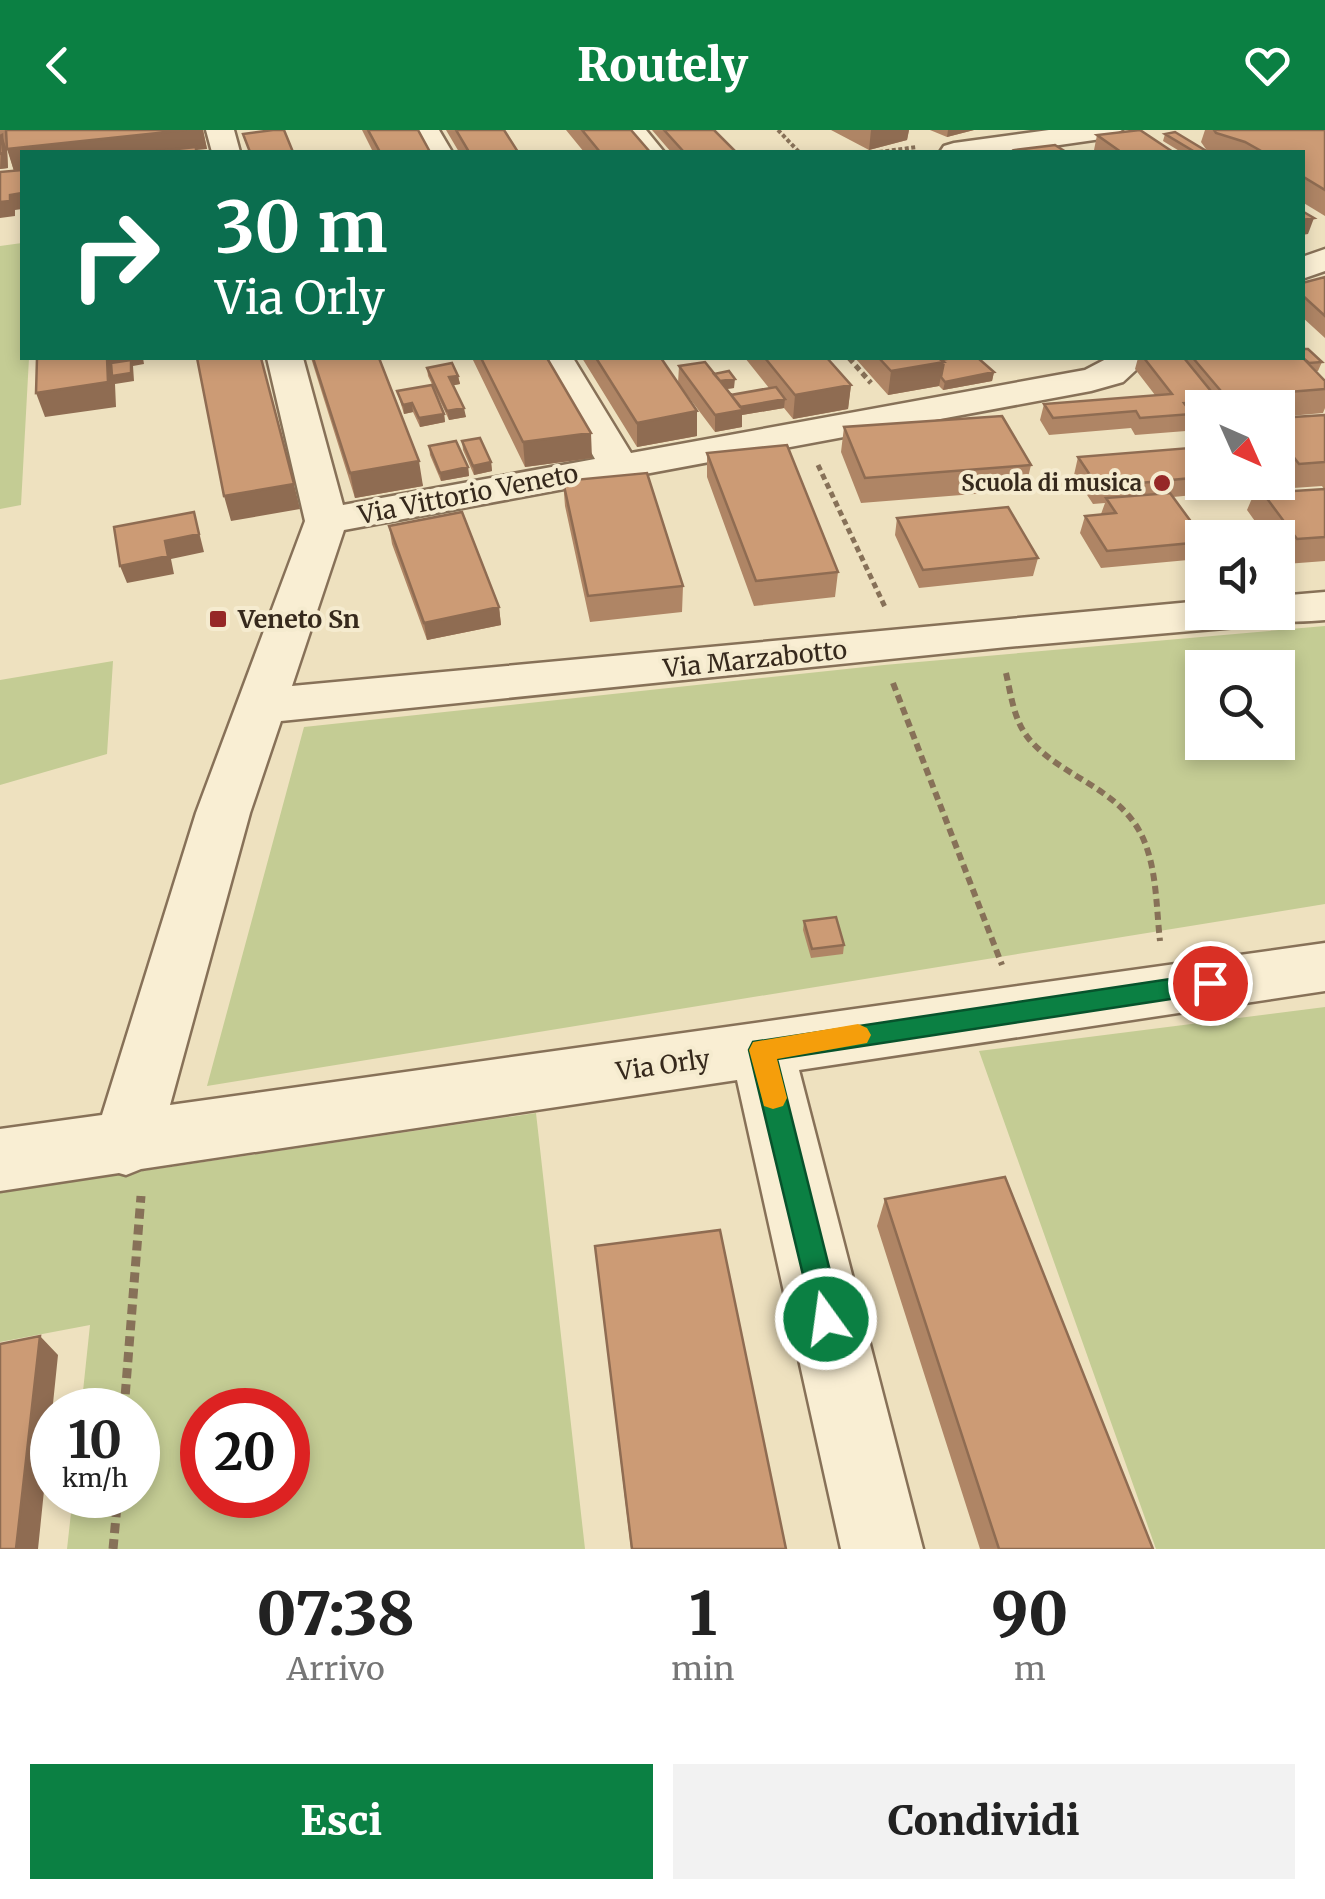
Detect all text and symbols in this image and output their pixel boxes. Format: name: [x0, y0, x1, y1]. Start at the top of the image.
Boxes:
text: Routely: [577, 37, 748, 93]
icon: back: [30, 38, 85, 93]
icon: heart: [1240, 38, 1295, 93]
text: 30 m: [215, 183, 388, 271]
icon: right: [50, 190, 180, 320]
text: Via Orly: [215, 270, 385, 326]
north arrow: [1185, 390, 1295, 500]
map controls: [1185, 390, 1295, 760]
street label: Via Vittorio Veneto: [354, 457, 581, 531]
place label: Scuola di musica: [961, 469, 1142, 497]
marker: Scuola di musica: [1151, 472, 1173, 494]
button: sound: [1185, 520, 1295, 630]
place label: Veneto Sn: [237, 603, 360, 635]
marker: Veneto Sn: [207, 608, 229, 630]
street label: Via Marzabotto: [661, 633, 848, 685]
button: search: [1185, 650, 1295, 760]
pin: [1168, 941, 1253, 1026]
icon: arrive: [1183, 956, 1238, 1011]
street label: Via Orly: [613, 1043, 712, 1088]
position arrow: [774, 1267, 878, 1371]
speed limit sign: 20: [180, 1388, 310, 1518]
text: 10: [68, 1409, 122, 1472]
text: km/h: [62, 1462, 128, 1494]
text: 07:38: [257, 1576, 415, 1651]
text: 1: [689, 1576, 717, 1651]
text: 90: [991, 1576, 1068, 1651]
text: Arrivo: [287, 1649, 385, 1689]
text: min: [671, 1649, 735, 1689]
text: m: [1014, 1649, 1046, 1689]
button: Esci: [30, 1764, 653, 1879]
button: Condividi: [673, 1764, 1295, 1879]

